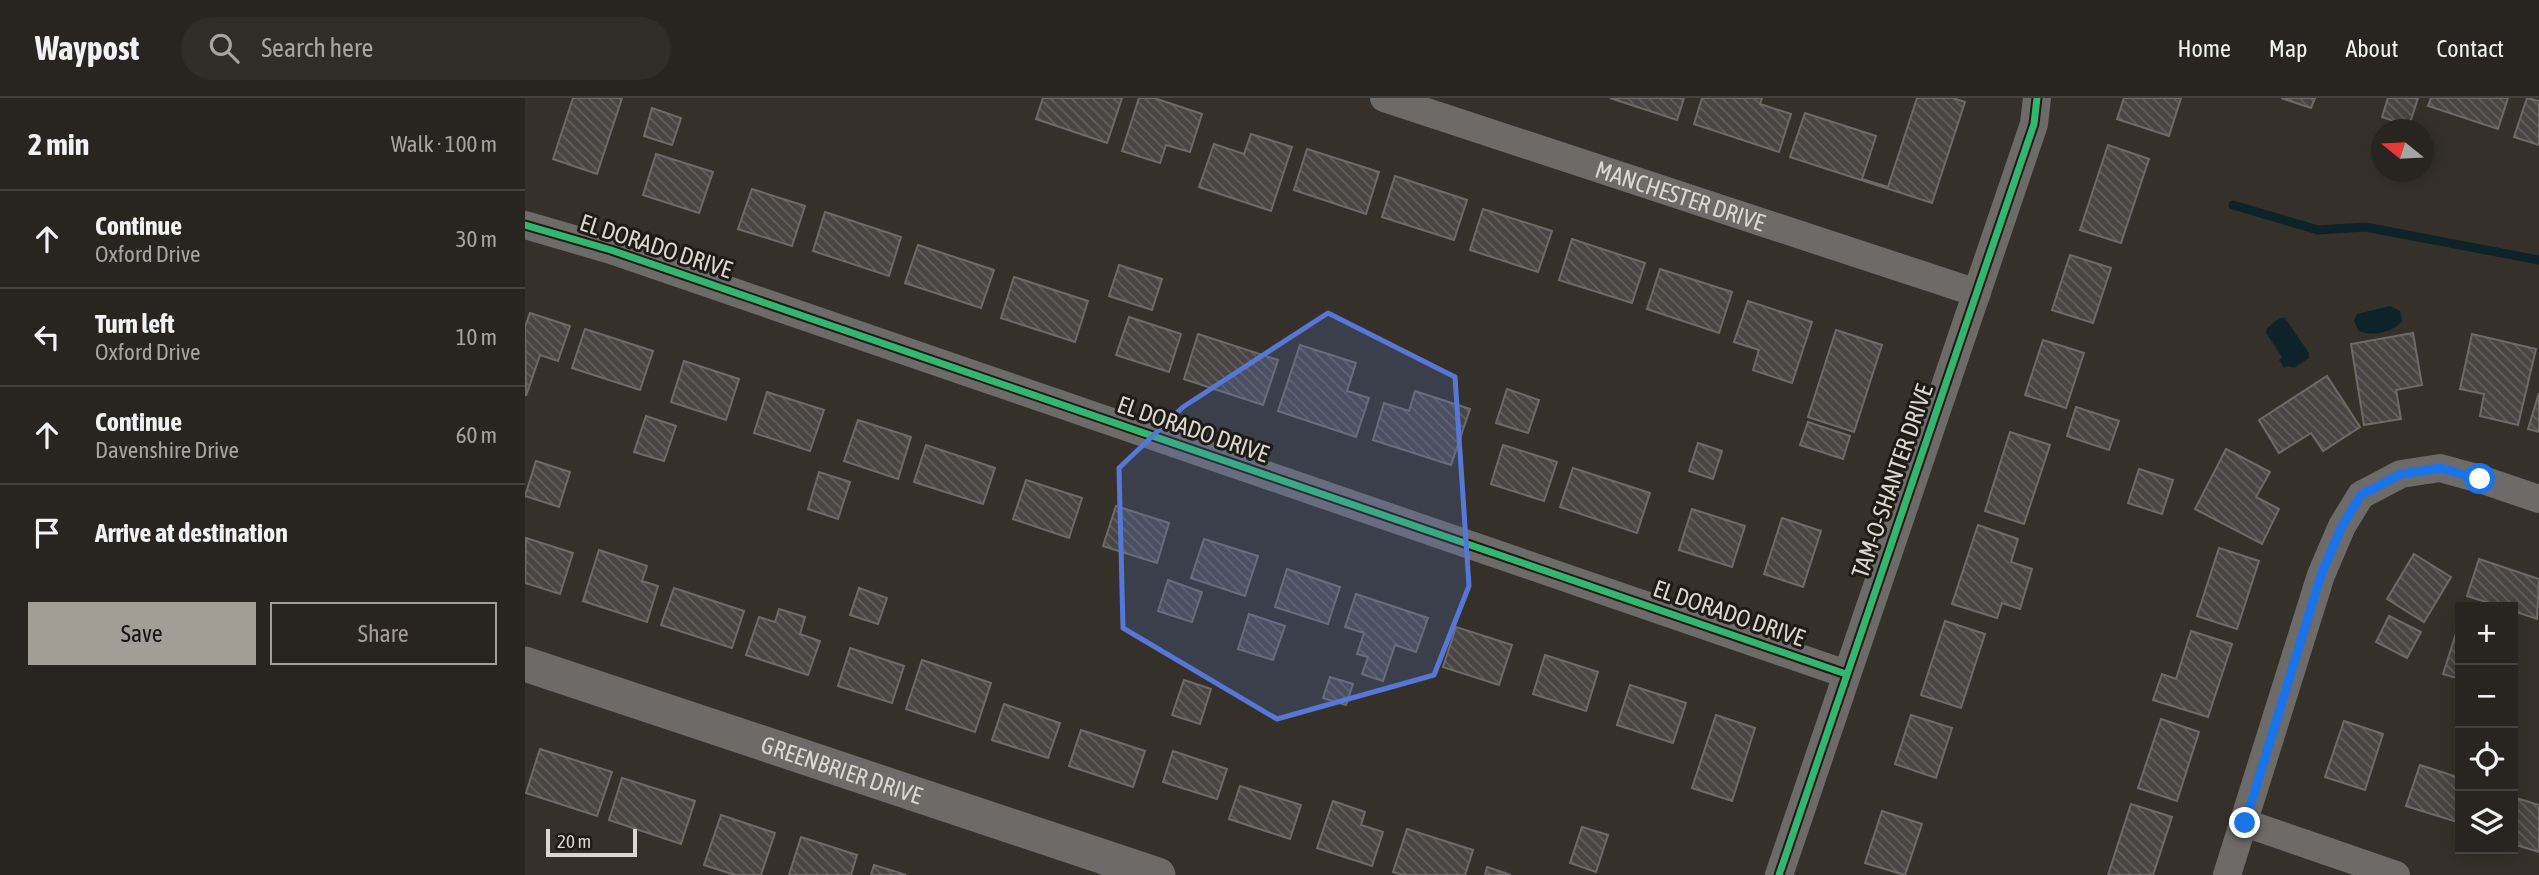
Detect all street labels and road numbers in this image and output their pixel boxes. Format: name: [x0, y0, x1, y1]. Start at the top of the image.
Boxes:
street label: MANCHESTER DRIVE: [1592, 155, 1769, 236]
street label: EL DORADO DRIVE: [577, 209, 735, 283]
street label: TAM-O-SHANTER DRIVE: [1846, 381, 1938, 581]
street label: EL DORADO DRIVE: [1114, 390, 1272, 468]
street label: EL DORADO DRIVE: [1650, 574, 1808, 652]
street label: GREENBRIER DRIVE: [758, 730, 926, 809]

